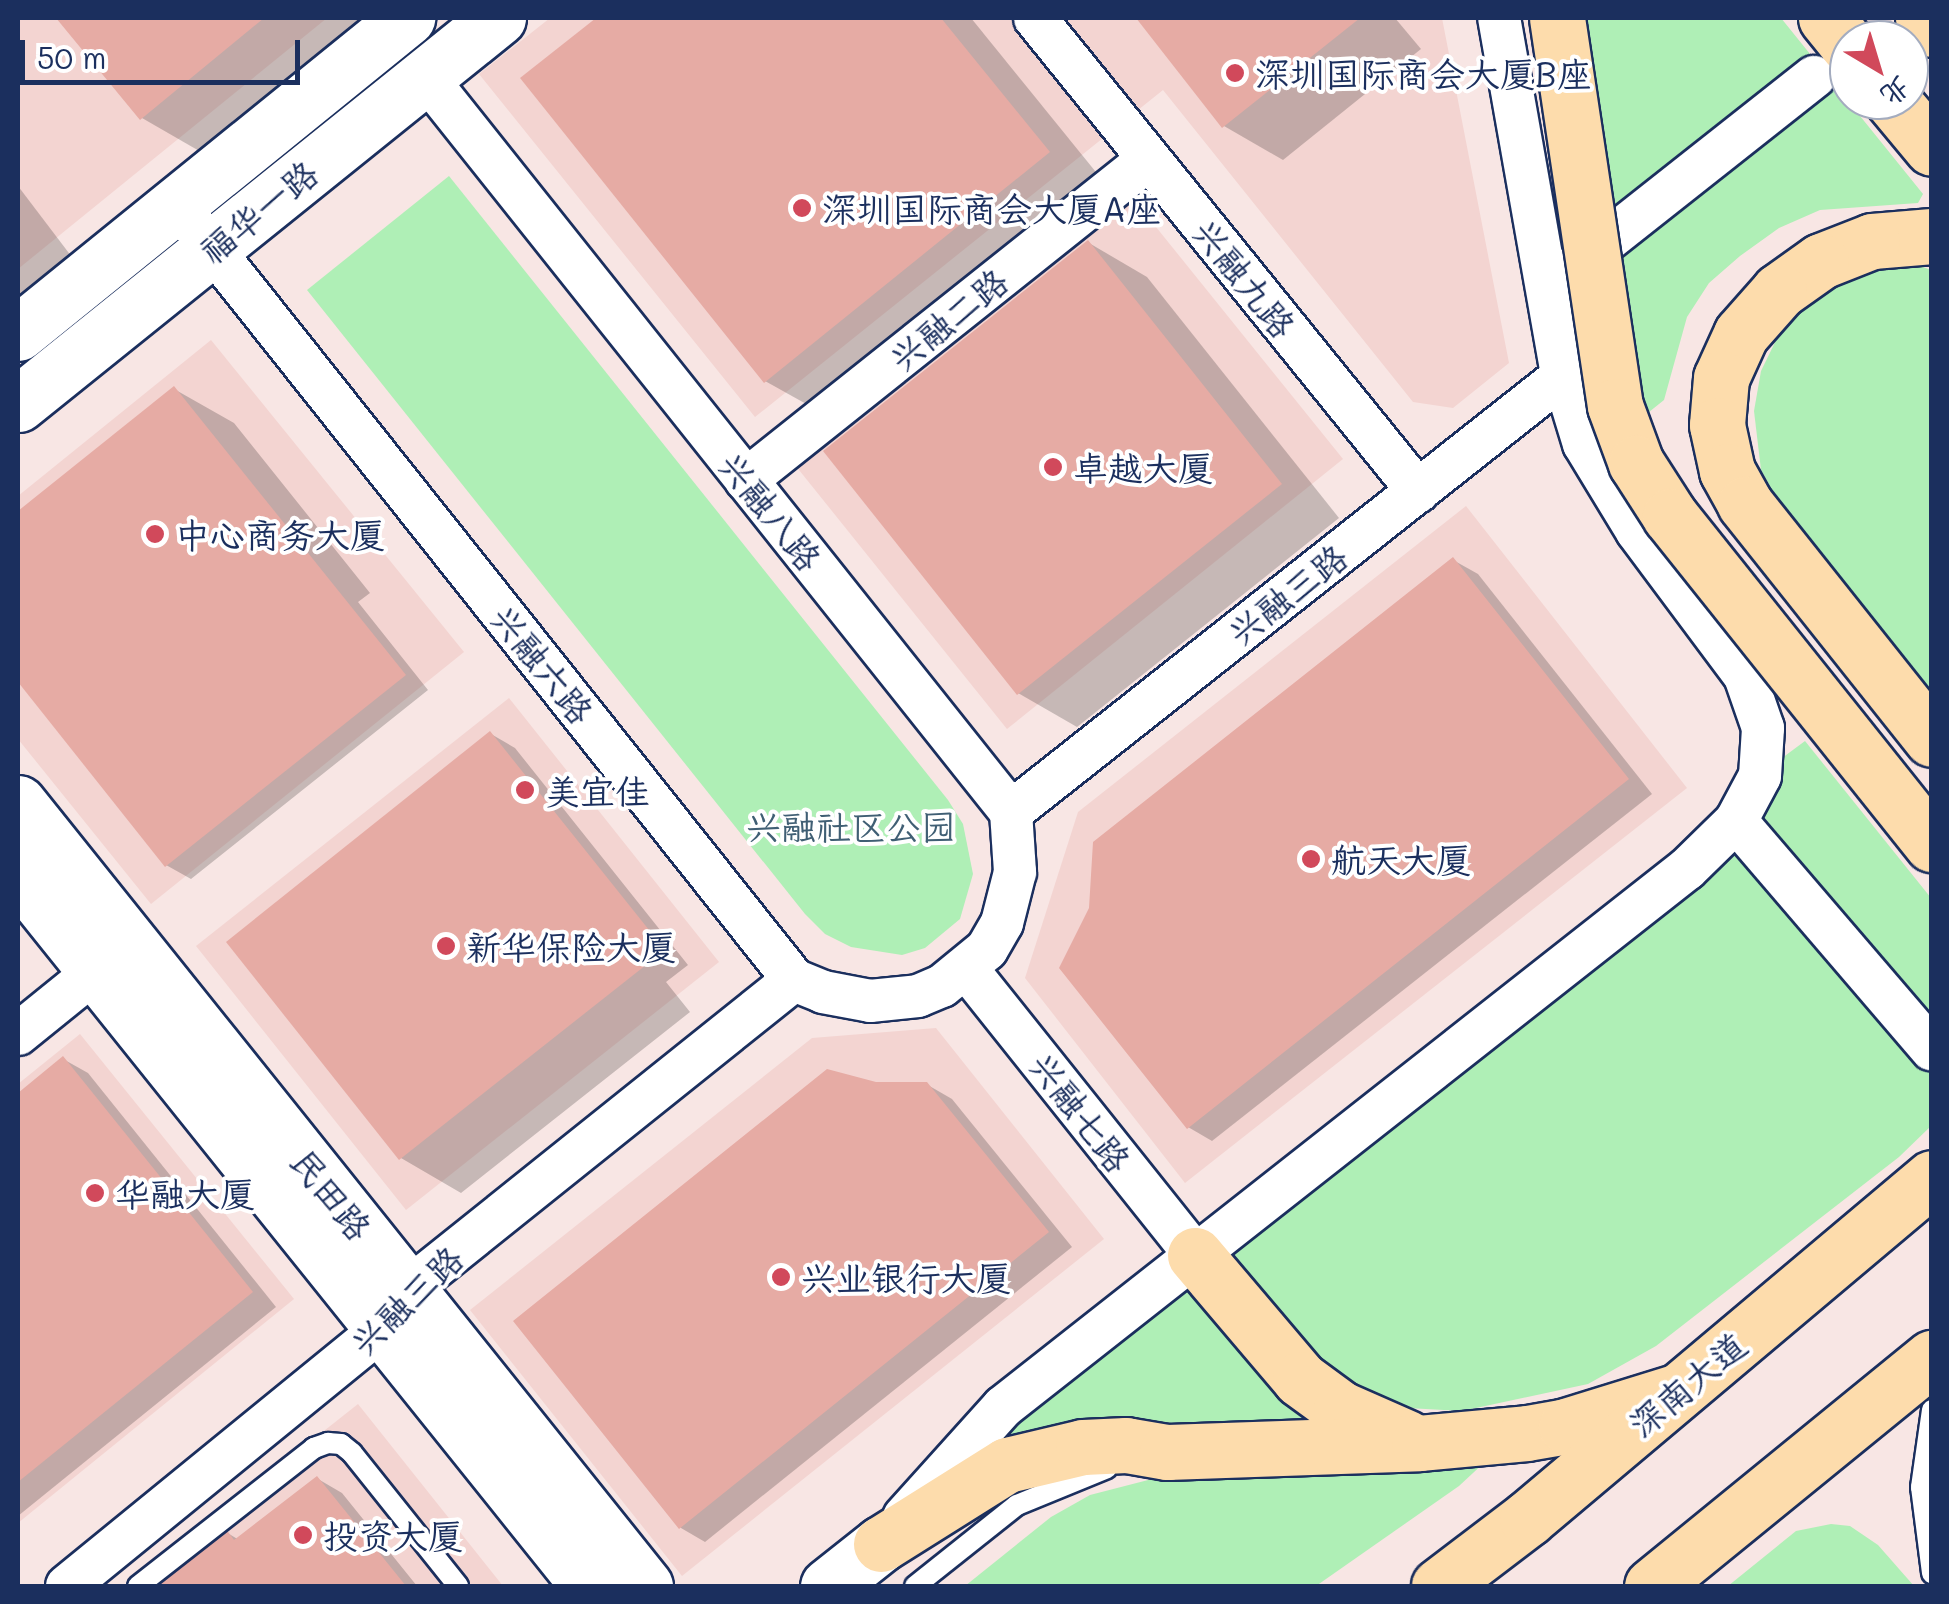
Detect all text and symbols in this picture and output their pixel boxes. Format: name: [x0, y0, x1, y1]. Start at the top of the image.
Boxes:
scale bar: [25, 20, 305, 82]
north arrow: [1829, 20, 1929, 120]
text: 50 m: [37, 37, 107, 77]
place label: 深圳国际商会大厦B座: [1255, 52, 1592, 94]
marker: 深圳国际商会大厦B座: [1224, 62, 1246, 84]
text: 北: [1874, 69, 1918, 115]
street label: 福华一路: [190, 151, 326, 271]
place label: 深圳国际商会大厦A座: [822, 187, 1161, 229]
marker: 深圳国际商会大厦A座: [791, 197, 813, 219]
street label: 兴融九路: [1185, 210, 1305, 346]
street label: 兴融二路: [880, 259, 1016, 379]
street label: 兴融八路: [711, 443, 831, 579]
place label: 卓越大厦: [1073, 446, 1213, 488]
marker: 卓越大厦: [1042, 456, 1064, 478]
place label: 中心商务大厦: [175, 513, 385, 555]
marker: 中心商务大厦: [144, 523, 166, 545]
street label: 兴融三路: [1219, 534, 1355, 654]
street label: 兴融六路: [483, 596, 603, 732]
place label: 美宜佳: [545, 769, 650, 811]
marker: 美宜佳: [514, 779, 536, 801]
park label: 兴融社区公园: [746, 805, 956, 847]
place label: 航天大厦: [1331, 838, 1471, 880]
marker: 航天大厦: [1300, 848, 1322, 870]
place label: 新华保险大厦: [466, 925, 676, 967]
marker: 新华保险大厦: [435, 935, 457, 957]
street label: 兴融七路: [1021, 1044, 1141, 1180]
street label: 民田路: [283, 1140, 381, 1248]
place label: 华融大厦: [115, 1172, 255, 1214]
marker: 华融大厦: [84, 1182, 106, 1204]
street label: 兴融三路: [341, 1236, 471, 1364]
place label: 兴业银行大厦: [801, 1256, 1011, 1298]
marker: 兴业银行大厦: [770, 1266, 792, 1288]
street label: 深南大道: [1620, 1323, 1754, 1445]
place label: 投资大厦: [323, 1514, 463, 1556]
marker: 投资大厦: [292, 1524, 314, 1546]

